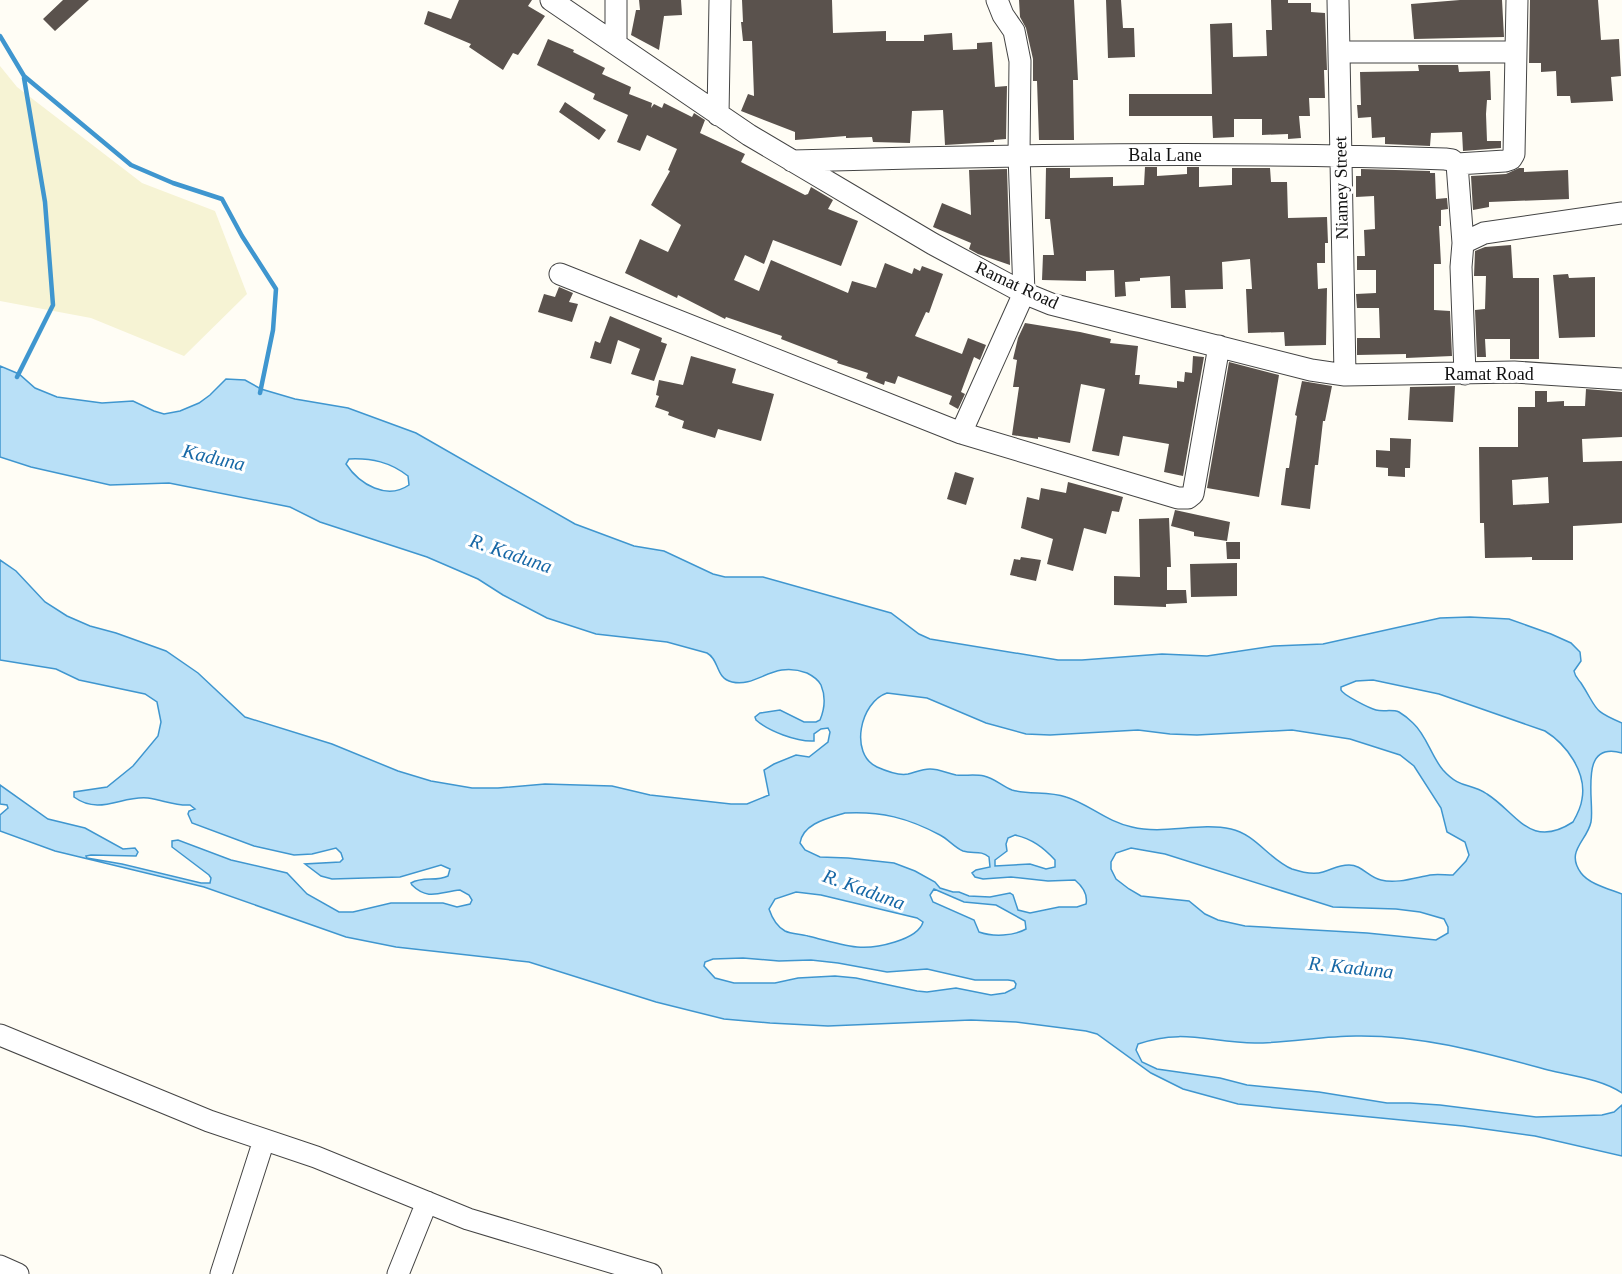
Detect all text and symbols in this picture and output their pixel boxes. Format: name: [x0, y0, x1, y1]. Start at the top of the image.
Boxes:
street label: Niamey Street: [1330, 136, 1352, 240]
street label: Bala Lane: [1128, 145, 1202, 165]
street label: Ramat Road: [972, 257, 1062, 313]
street label: Ramat Road: [1444, 364, 1534, 384]
water label: Kaduna: [180, 439, 247, 475]
water label: R. Kaduna: [466, 528, 555, 577]
water label: R. Kaduna: [819, 864, 908, 914]
water label: R. Kaduna: [1306, 951, 1395, 982]

